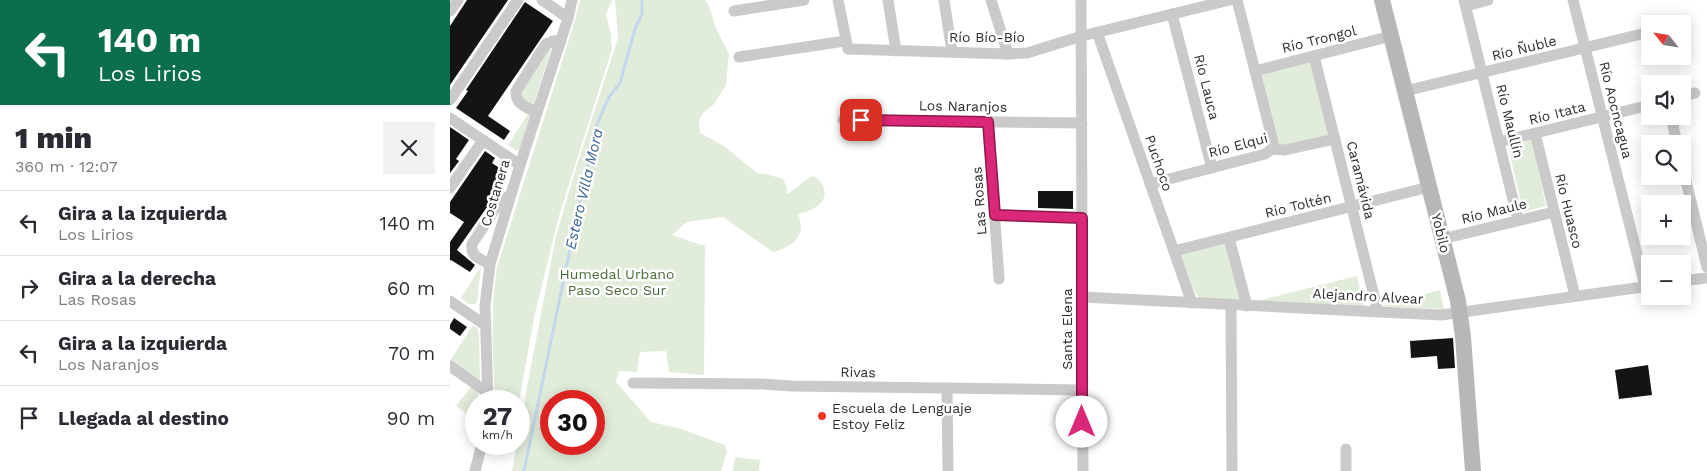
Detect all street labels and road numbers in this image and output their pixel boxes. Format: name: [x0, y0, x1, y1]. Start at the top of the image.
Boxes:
street label: Río Trongol: [1280, 22, 1358, 56]
street label: Río Bío-Bío: [949, 29, 1025, 45]
street label: Río Ñuble: [1490, 32, 1558, 64]
street label: Río Lauca: [1191, 53, 1223, 121]
street label: Río Aocncagua: [1596, 60, 1636, 160]
street label: Río Maullín: [1493, 82, 1527, 160]
street label: Los Naranjos: [919, 97, 1007, 115]
street label: Río Itata: [1527, 98, 1587, 128]
street label: Río Elqui: [1207, 129, 1269, 161]
street label: Puchoco: [1142, 133, 1176, 193]
street label: Caramávida: [1344, 139, 1378, 221]
street label: Costanera: [477, 157, 513, 229]
street label: Las Rosas: [969, 166, 989, 236]
street label: Río Huasco: [1552, 172, 1586, 250]
street label: Río Toltén: [1263, 189, 1333, 221]
street label: Río Maule: [1460, 195, 1528, 227]
street label: Yobilo: [1428, 211, 1454, 255]
street label: Alejandro Alvear: [1312, 285, 1424, 307]
street label: Santa Elena: [1059, 288, 1075, 370]
street label: Rivas: [840, 364, 876, 380]

